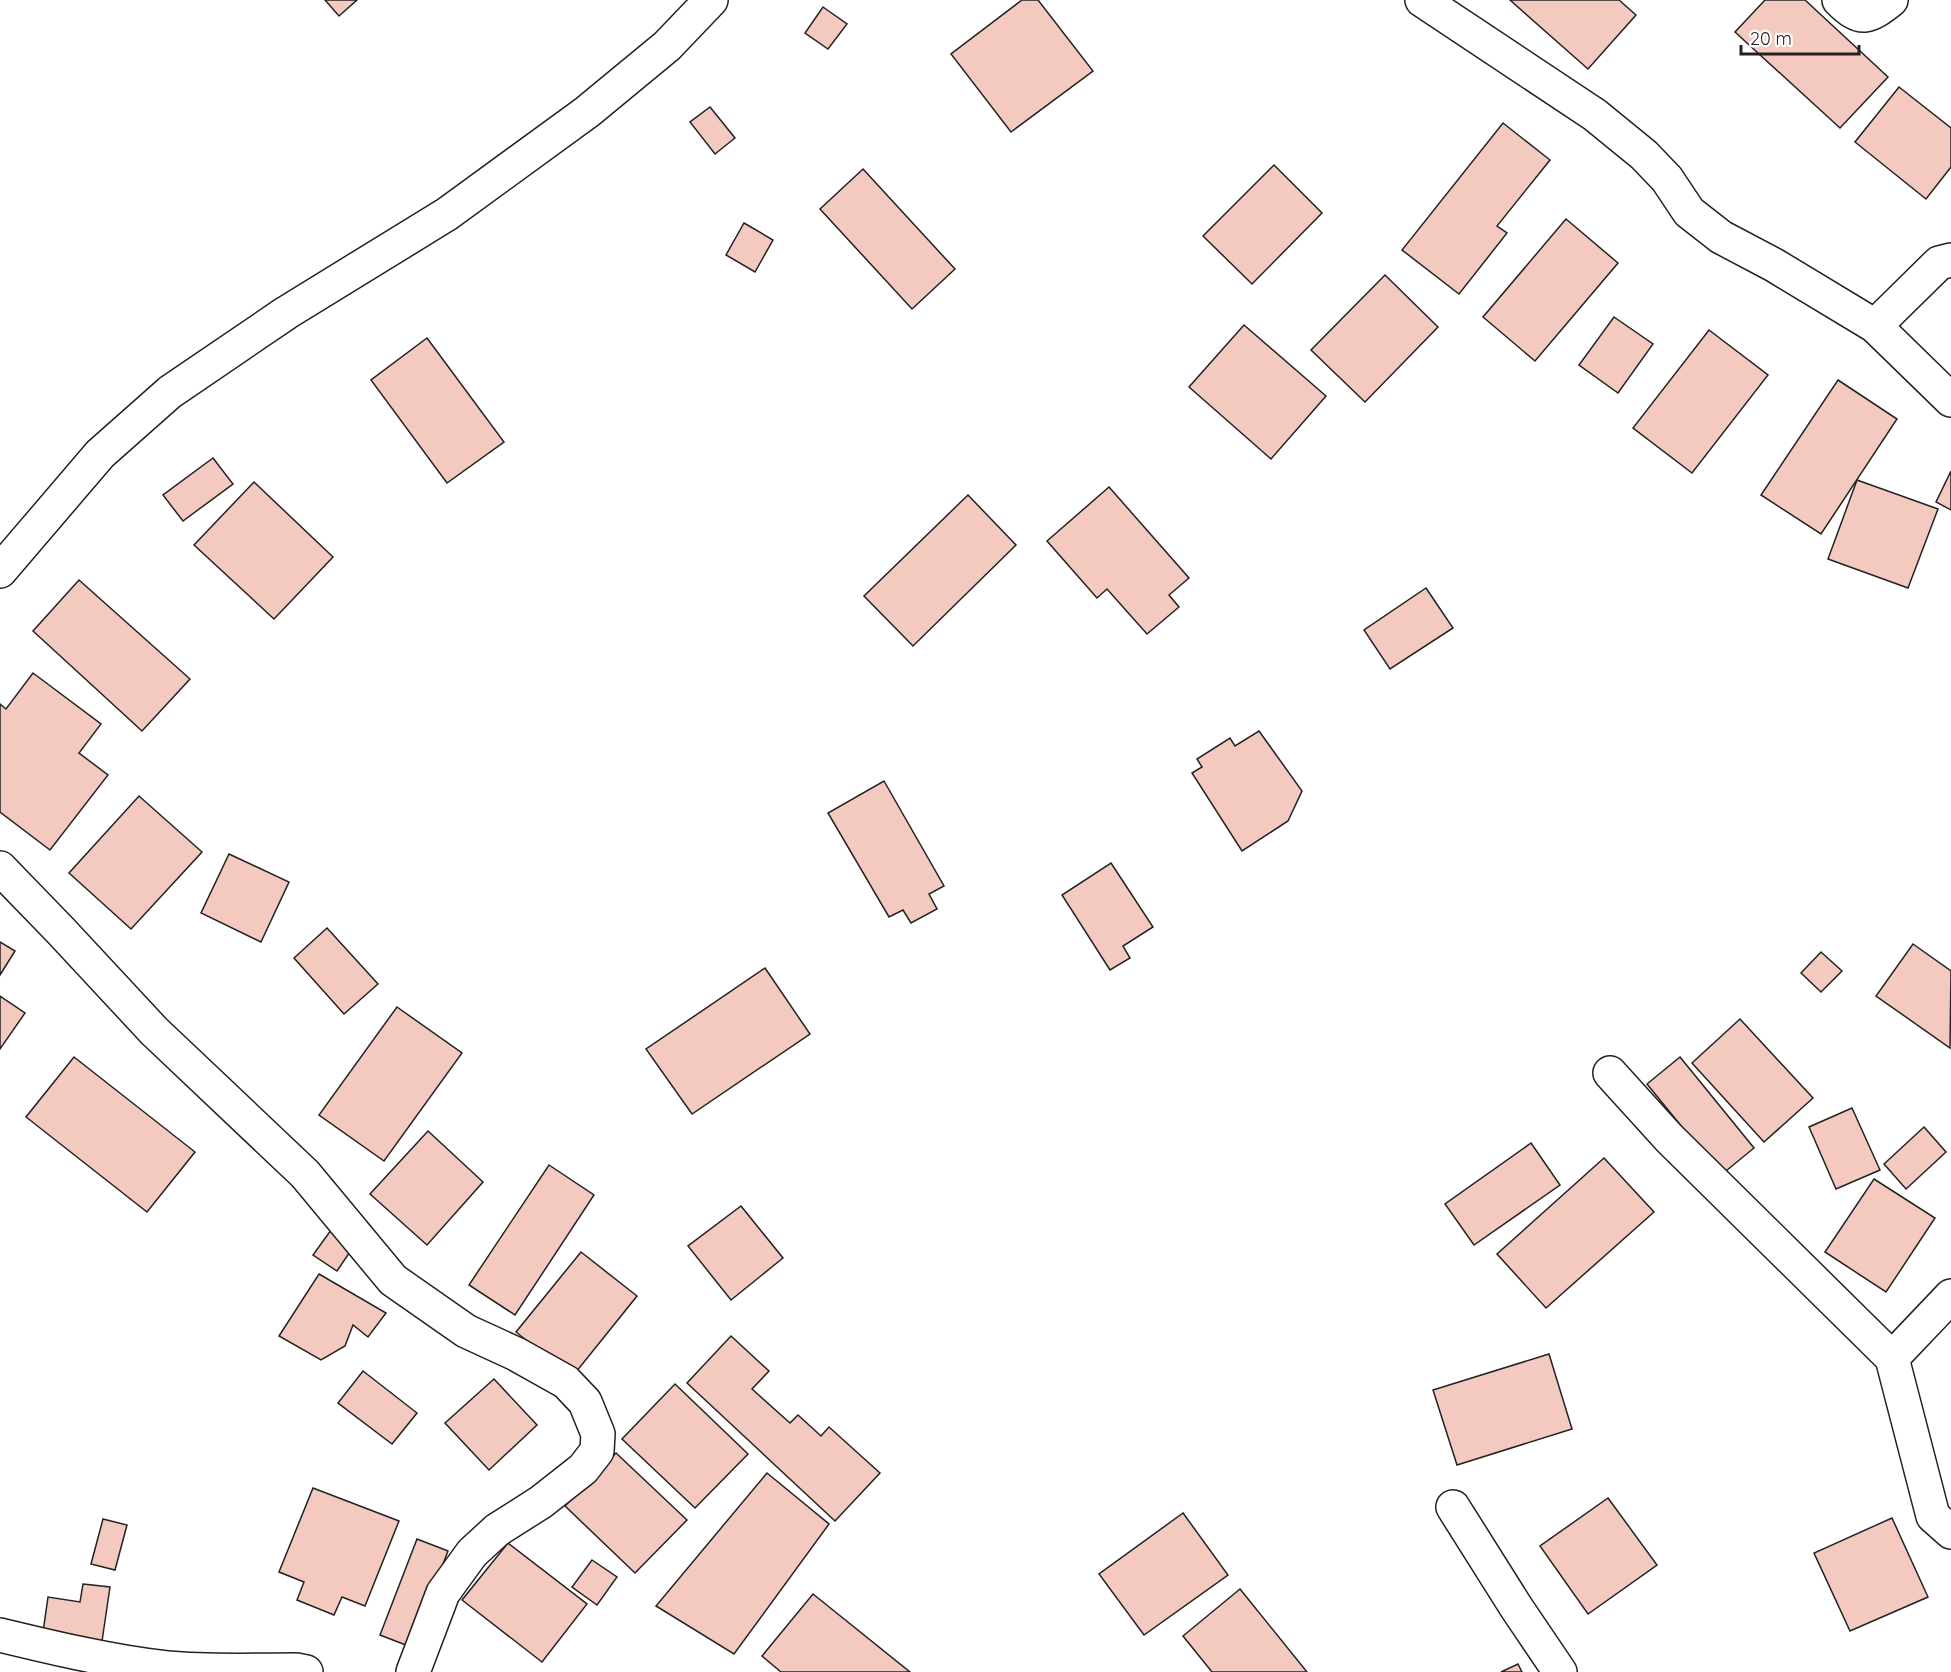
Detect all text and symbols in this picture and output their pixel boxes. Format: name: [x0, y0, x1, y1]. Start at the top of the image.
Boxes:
scale bar: [1741, 18, 1860, 56]
text: 20 m: [1750, 27, 1792, 50]

